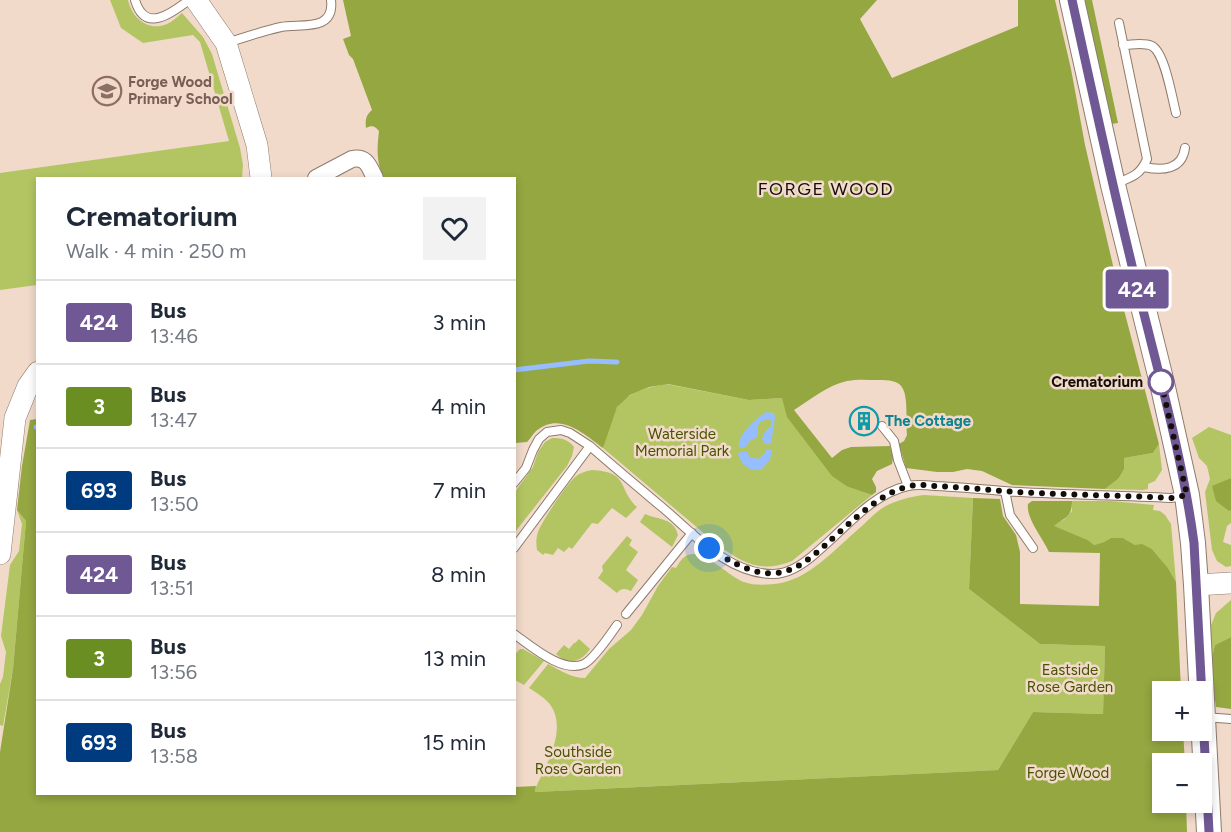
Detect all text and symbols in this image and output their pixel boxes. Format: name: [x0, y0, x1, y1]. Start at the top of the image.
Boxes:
place label: Forge Wood Primary School: [128, 73, 233, 108]
school or university icon: Forge Wood Primary School: [91, 75, 123, 107]
district label: FORGE WOOD: [758, 178, 894, 200]
button: heart: [423, 197, 486, 260]
text: Crematorium: [66, 199, 237, 233]
text: Walk · 4 min · 250 m: [66, 239, 246, 263]
line badge: 424: [1102, 270, 1172, 308]
text: 424: [1118, 277, 1156, 302]
text: Bus: [150, 297, 186, 324]
text: 3 min: [432, 309, 486, 336]
text: 424: [80, 310, 118, 335]
text: 13:46: [150, 324, 198, 348]
marker: Crematorium: [1148, 369, 1174, 395]
place label: Crematorium: [1051, 373, 1143, 391]
text: Bus: [150, 381, 186, 408]
text: 4 min: [431, 393, 486, 420]
text: 3: [93, 394, 105, 419]
building icon: The Cottage: [848, 405, 880, 437]
text: 13:47: [150, 408, 197, 432]
place label: The Cottage: [885, 412, 972, 430]
park label: Waterside Memorial Park: [635, 425, 730, 460]
text: Bus: [150, 465, 186, 492]
text: 7 min: [433, 477, 486, 504]
text: 693: [81, 478, 117, 503]
text: 13:50: [150, 492, 199, 516]
your location: [694, 533, 724, 563]
text: Bus: [150, 549, 186, 576]
text: 8 min: [431, 561, 486, 588]
text: 424: [80, 562, 118, 587]
text: 13:51: [150, 576, 194, 600]
text: Bus: [150, 633, 186, 660]
text: 13 min: [423, 645, 486, 672]
text: 3: [93, 646, 105, 671]
text: 13:56: [150, 660, 197, 684]
park label: Eastside Rose Garden: [1027, 661, 1113, 696]
map controls: [1152, 681, 1212, 813]
button: +: [1152, 681, 1212, 741]
text: Bus: [150, 717, 186, 744]
text: 15 min: [423, 729, 486, 756]
text: 693: [81, 730, 117, 755]
park label: Southside Rose Garden: [535, 743, 621, 778]
text: 13:58: [150, 744, 198, 768]
button: −: [1152, 753, 1212, 813]
park label: Forge Wood: [1027, 764, 1109, 782]

